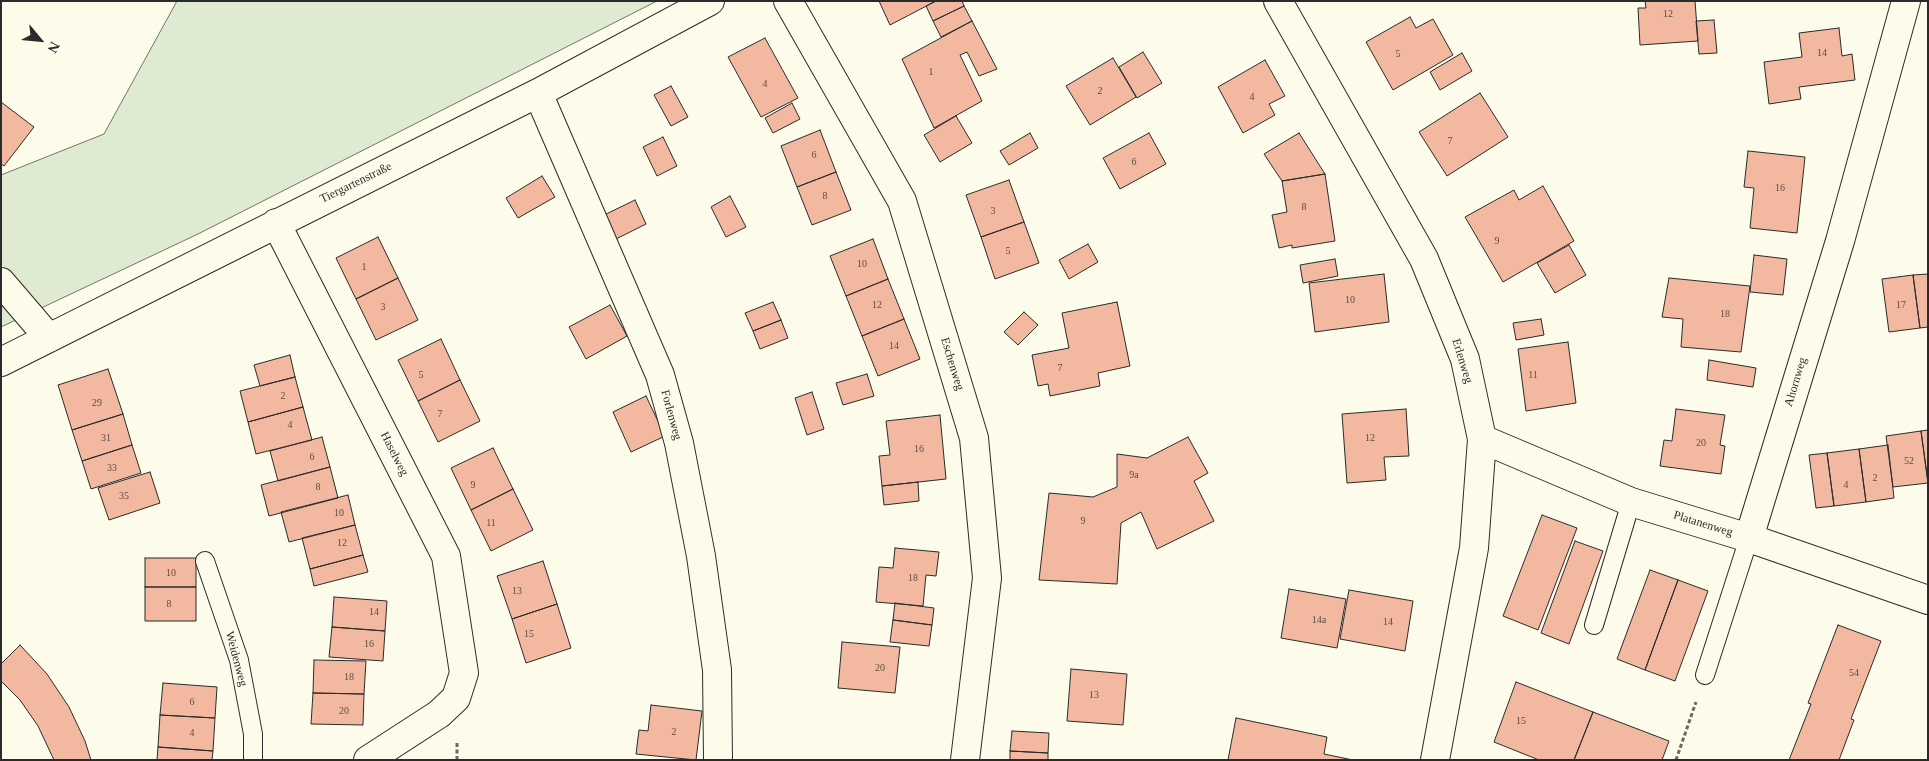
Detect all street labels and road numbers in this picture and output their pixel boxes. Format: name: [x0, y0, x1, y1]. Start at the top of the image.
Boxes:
street label: Tiergartenstraße: [318, 159, 394, 207]
street label: Eschenweg: [937, 336, 967, 392]
street label: Erlenweg: [1448, 337, 1476, 385]
street label: Ahornweg: [1782, 356, 1810, 408]
street label: Forlenweg: [657, 388, 685, 442]
street label: Haselweg: [377, 430, 411, 478]
street label: Platanenweg: [1672, 508, 1734, 540]
street label: Weidenweg: [222, 630, 250, 688]

